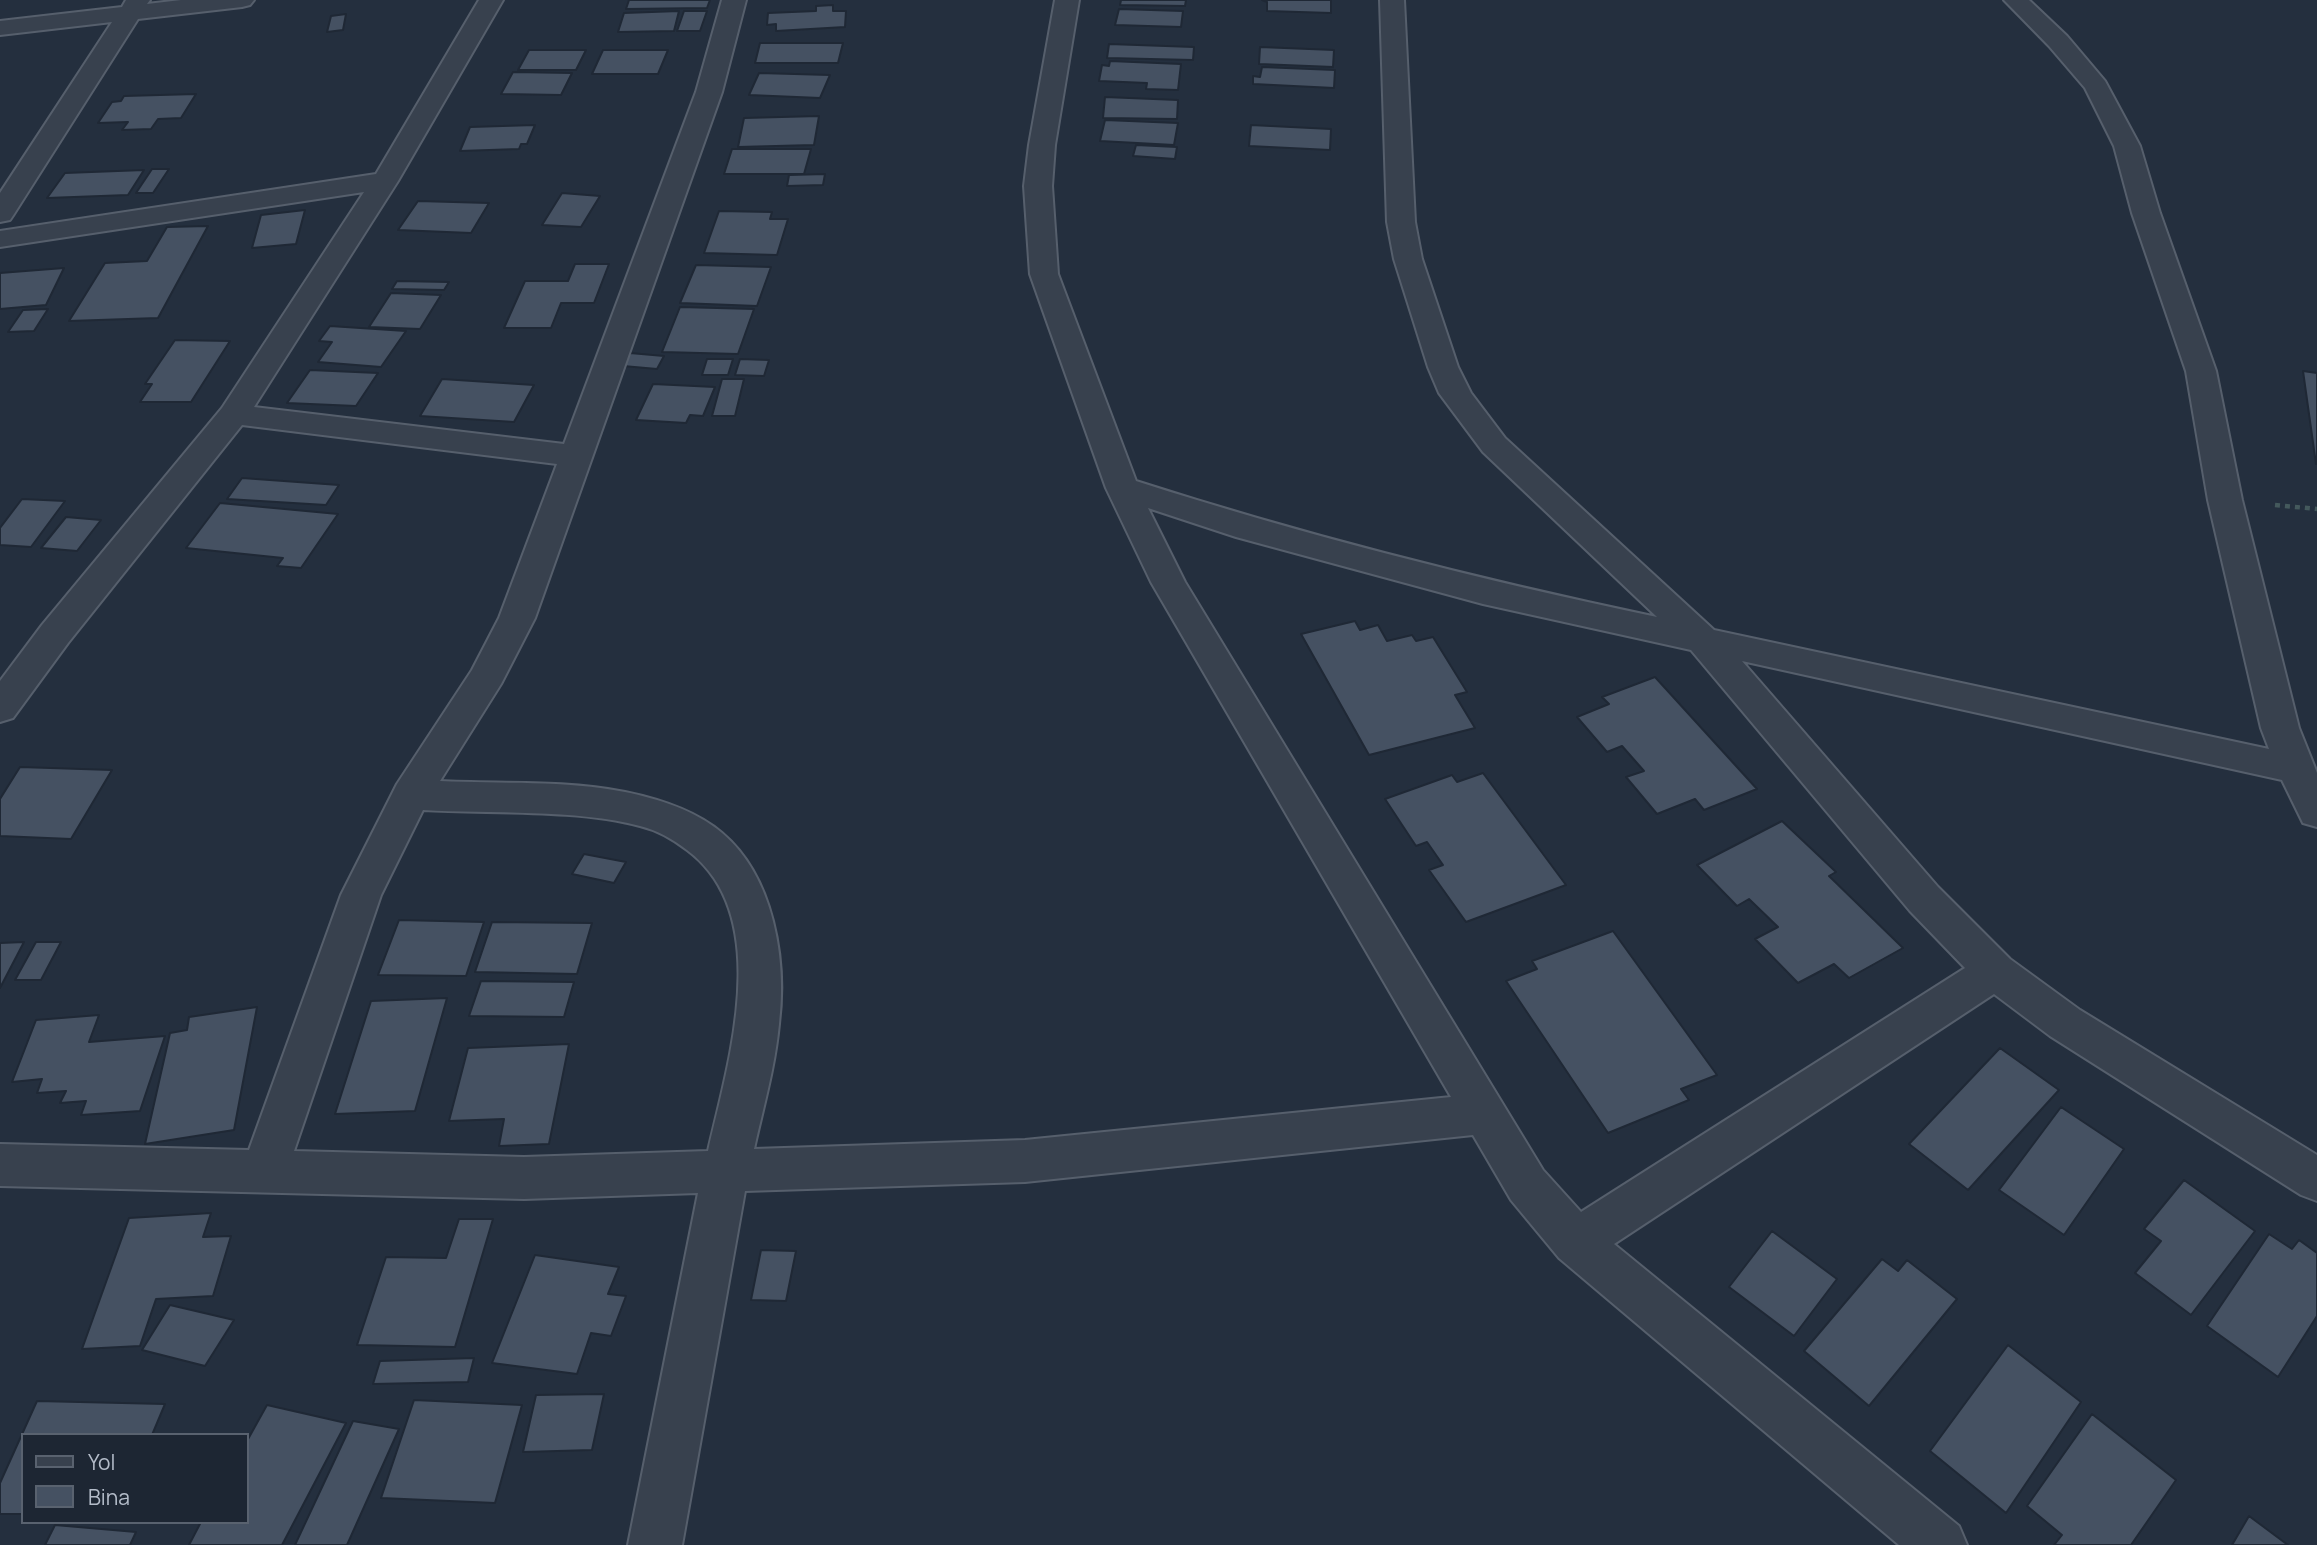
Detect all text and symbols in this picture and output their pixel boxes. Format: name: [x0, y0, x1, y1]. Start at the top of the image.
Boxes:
legend: [21, 1433, 248, 1524]
text: Yol: [88, 1448, 115, 1476]
text: Bina: [88, 1483, 130, 1511]

